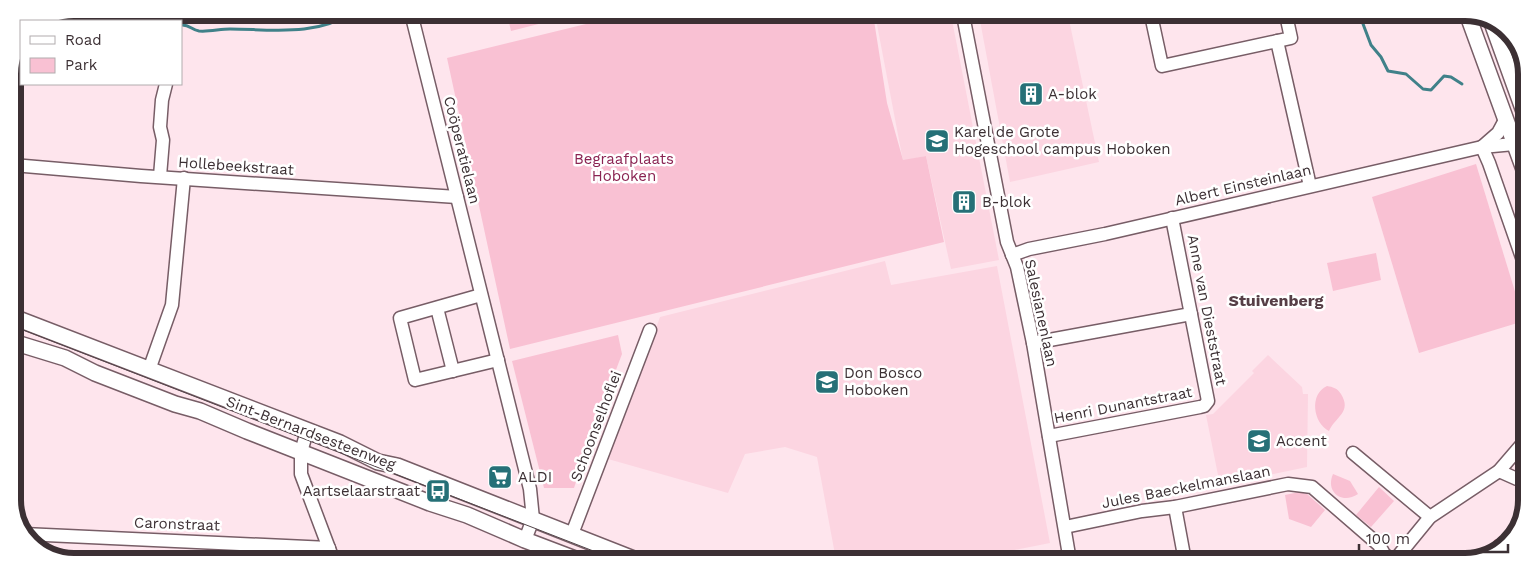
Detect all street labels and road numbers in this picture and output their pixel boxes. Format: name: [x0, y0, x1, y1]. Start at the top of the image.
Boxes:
street label: Coöperatielaan: [440, 94, 484, 206]
street label: Hollebeekstraat: [178, 153, 295, 179]
street label: Albert Einsteinlaan: [1173, 161, 1313, 209]
street label: Anne van Dieststraat: [1184, 233, 1231, 388]
street label: Salesianenlaan: [1021, 257, 1061, 369]
street label: Schoonselhoflei: [567, 368, 625, 484]
street label: Henri Dunantstraat: [1052, 383, 1194, 427]
street label: Sint-Bernardsesteenweg: [224, 392, 398, 474]
street label: Jules Baeckelmanslaan: [1100, 462, 1272, 512]
street label: Caronstraat: [134, 514, 221, 535]

